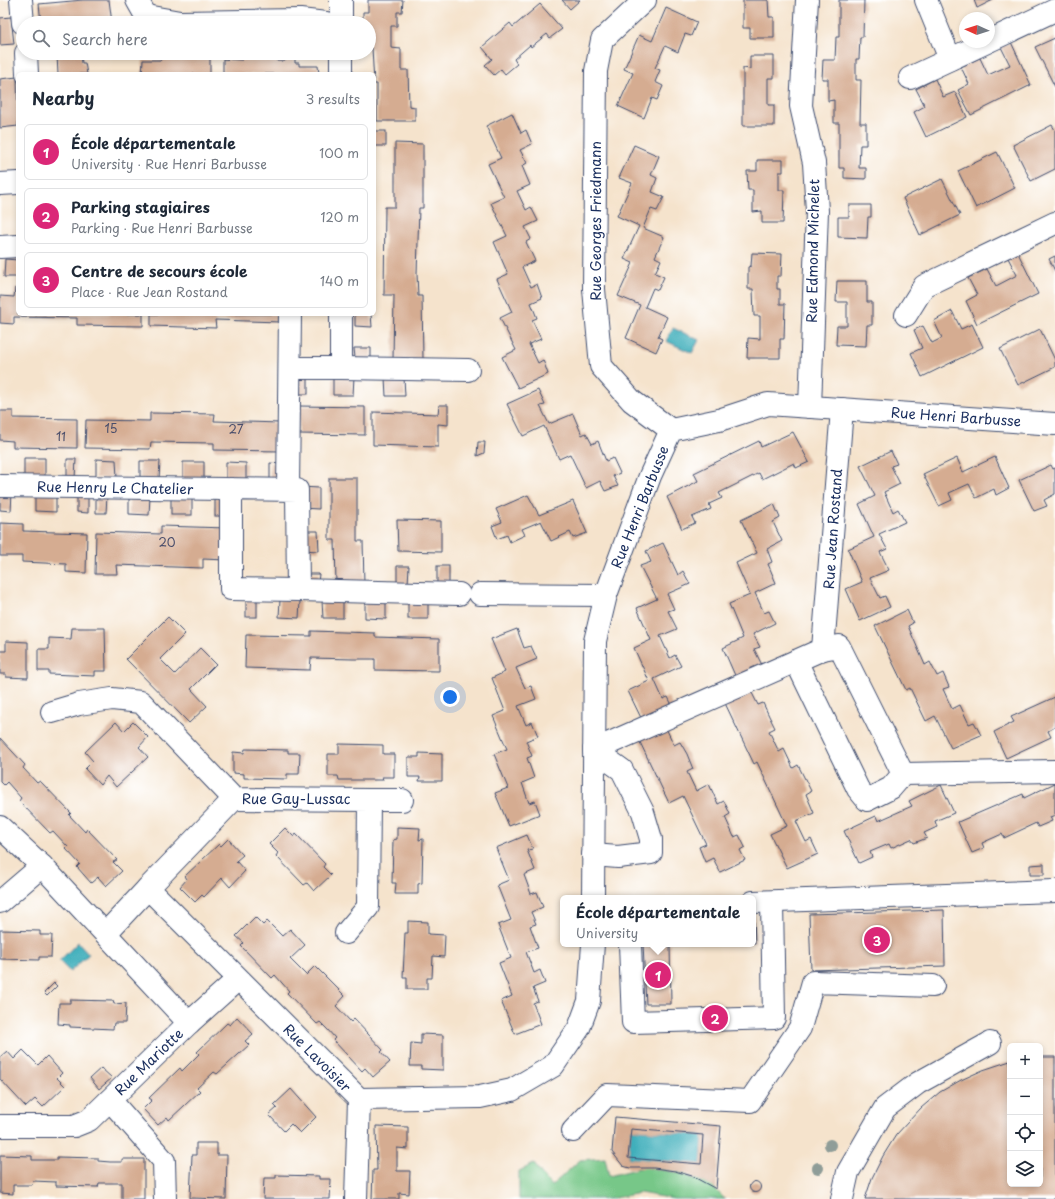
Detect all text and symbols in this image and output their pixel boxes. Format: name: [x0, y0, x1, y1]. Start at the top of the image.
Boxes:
north arrow: [959, 12, 995, 48]
search box: [16, 16, 376, 60]
icon: search: [30, 27, 52, 49]
text: Search here: [62, 27, 148, 50]
text: Nearby: [32, 85, 94, 111]
text: 3 results: [306, 89, 360, 108]
text: École départementale: [71, 131, 236, 154]
street label: Rue Georges Friedmann: [585, 141, 606, 301]
text: 1: [43, 143, 49, 162]
text: 100 m: [319, 143, 359, 162]
text: University · Rue Henri Barbusse: [71, 154, 267, 173]
street label: Rue Edmond Michelet: [801, 179, 824, 323]
text: Parking stagiaires: [71, 195, 210, 218]
text: 2: [41, 207, 51, 226]
text: 120 m: [320, 207, 359, 226]
text: Parking · Rue Henri Barbusse: [71, 218, 253, 237]
text: Centre de secours école: [71, 259, 248, 282]
text: 3: [42, 271, 50, 290]
text: 140 m: [320, 271, 359, 290]
text: Place · Rue Jean Rostand: [71, 282, 228, 301]
street label: Rue Henri Barbusse: [890, 401, 1022, 432]
house number: 15: [104, 419, 118, 437]
house number: 27: [229, 420, 244, 438]
house number: 11: [56, 427, 66, 445]
street label: Rue Henri Barbusse: [605, 442, 674, 571]
street label: Rue Jean Rostand: [818, 468, 847, 590]
street label: Rue Henry Le Chatelier: [37, 476, 194, 499]
house number: 20: [158, 533, 176, 551]
your location: [440, 687, 460, 707]
street label: Rue Gay-Lussac: [242, 788, 351, 809]
popup: [560, 895, 756, 947]
text: École départementale: [576, 900, 740, 923]
text: University: [576, 923, 638, 942]
pin: 3: [864, 925, 890, 955]
pin: 1: [645, 960, 671, 990]
pin: 2: [702, 1003, 728, 1033]
street label: Rue Lavoisier: [279, 1019, 357, 1097]
street label: Rue Mariotte: [110, 1023, 188, 1100]
map controls: [1007, 1043, 1043, 1187]
button: +: [1007, 1043, 1043, 1079]
button: −: [1007, 1079, 1043, 1115]
button: locate: [1007, 1115, 1043, 1151]
button: layers: [1007, 1151, 1043, 1187]

